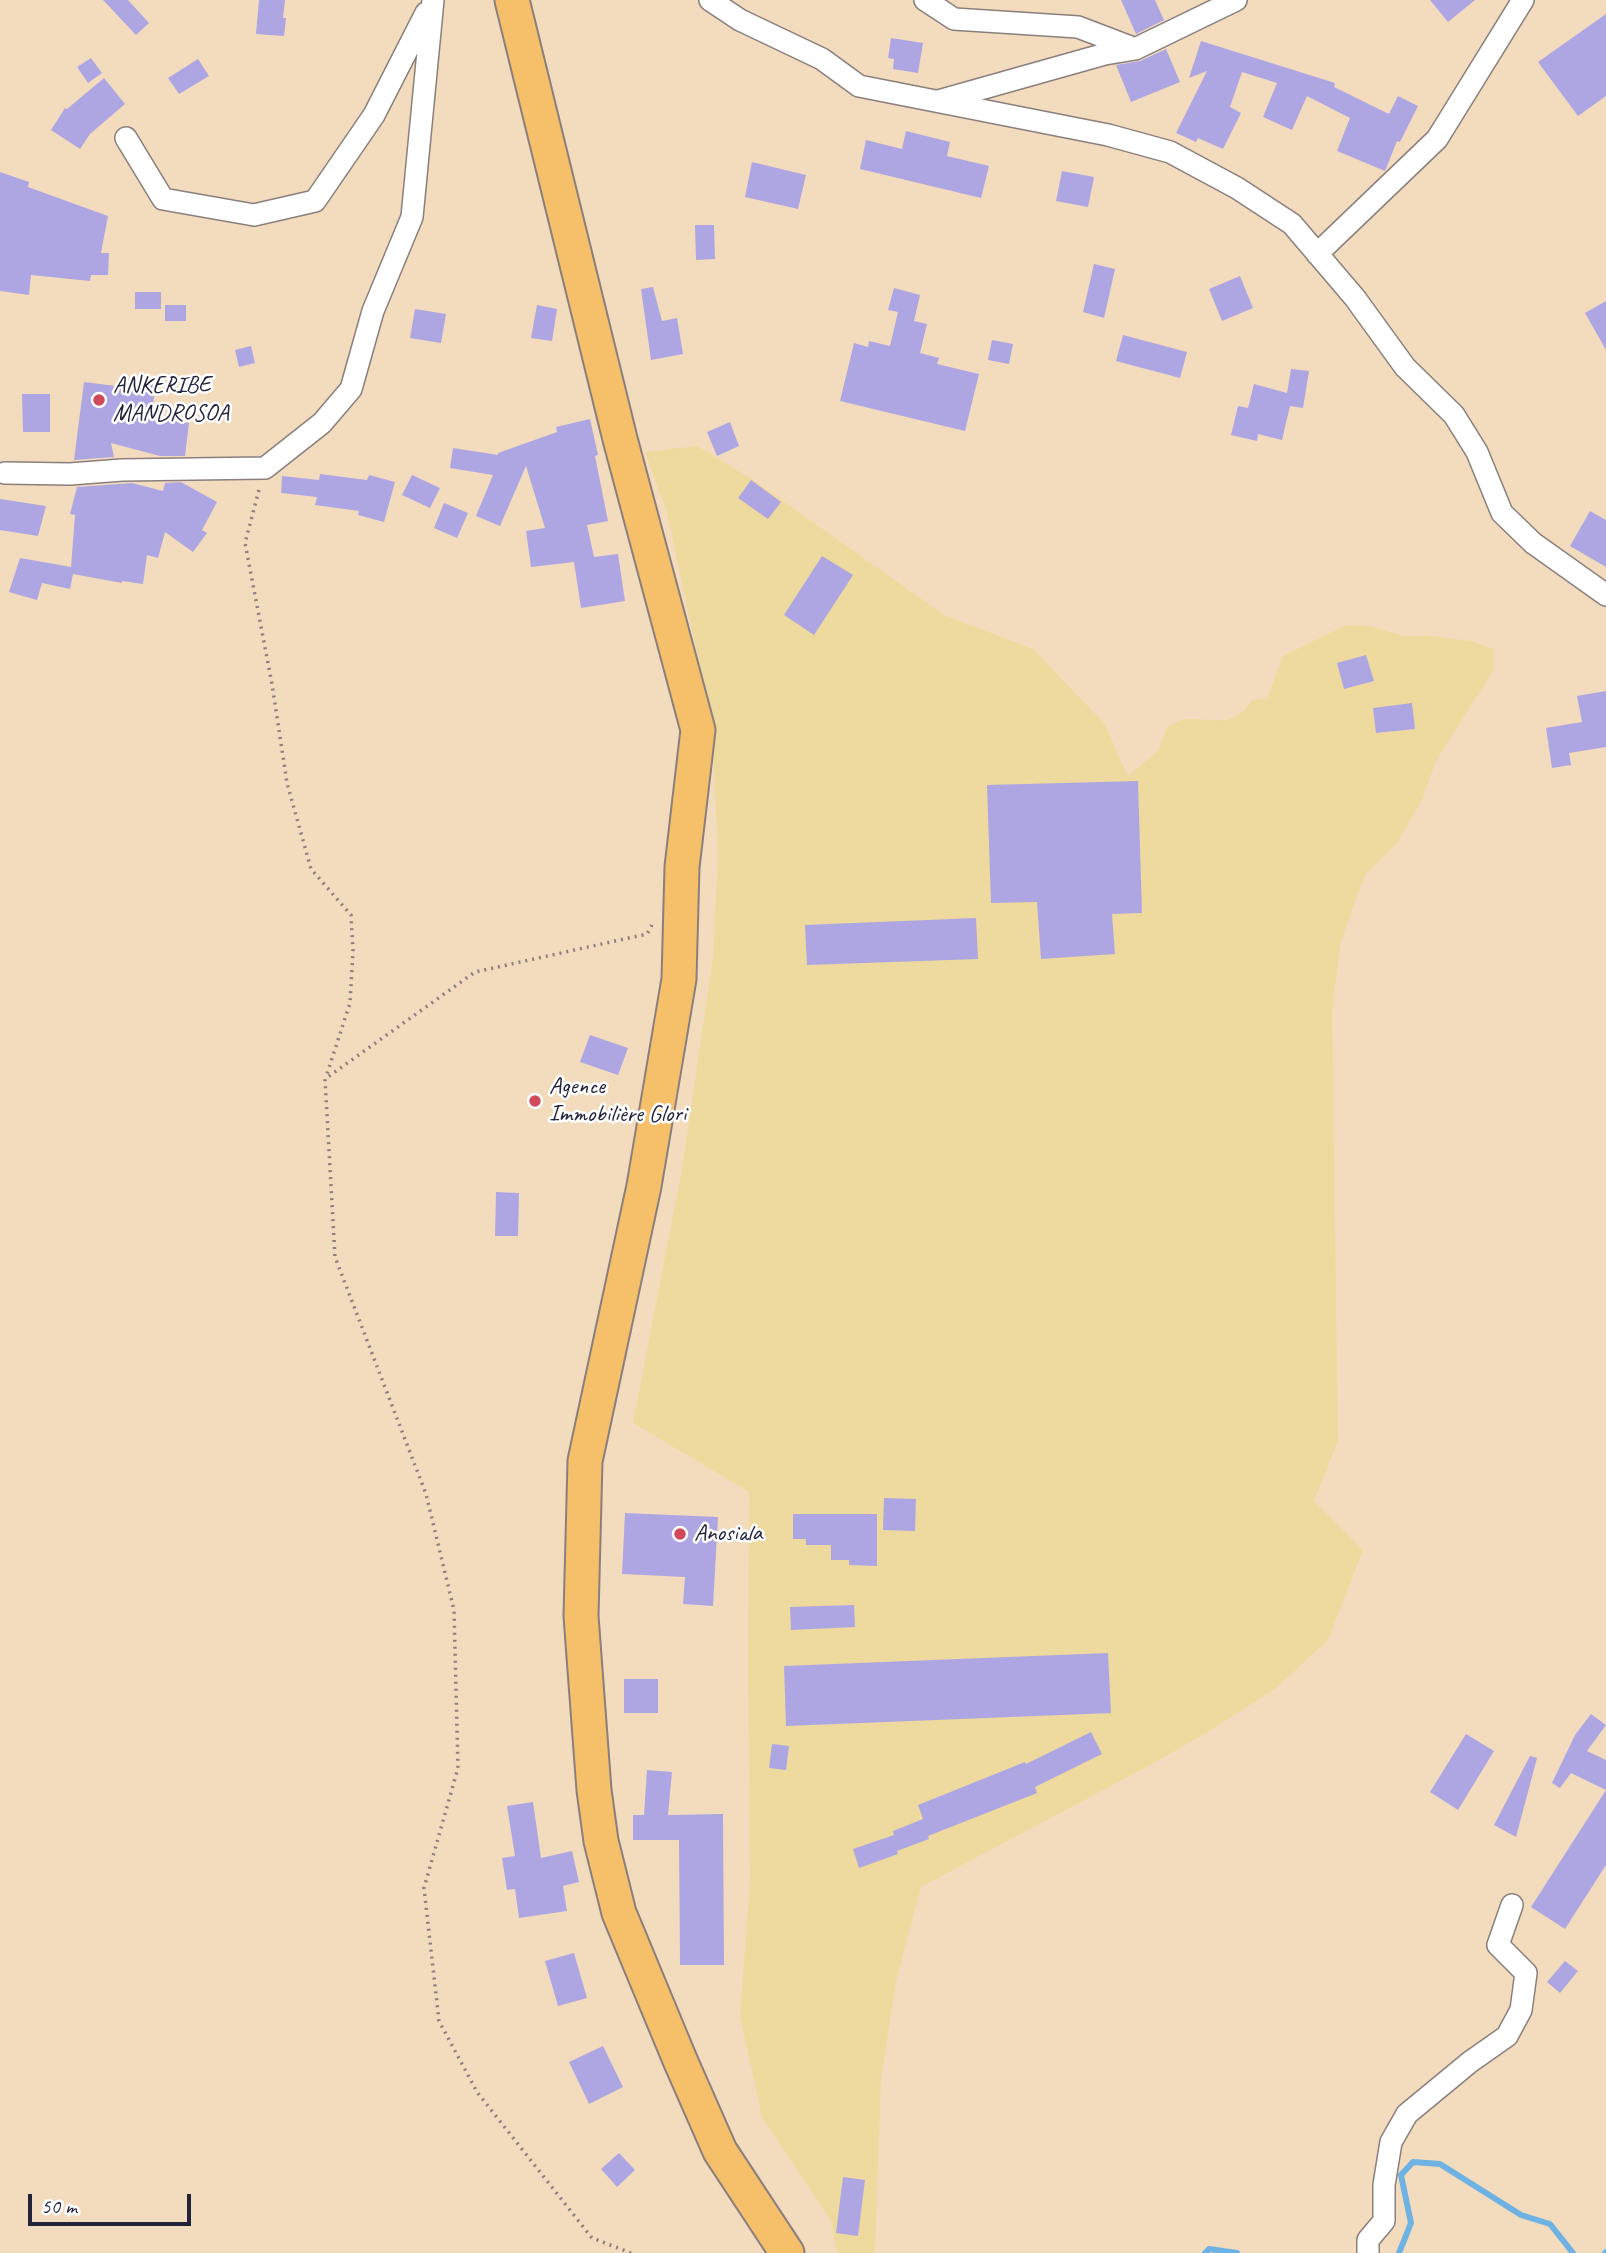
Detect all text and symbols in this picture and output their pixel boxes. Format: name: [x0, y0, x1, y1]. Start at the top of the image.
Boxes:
place label: ANKERIBE MANDROSOA: [113, 372, 229, 428]
marker: ANKERIBE MANDROSOA: [91, 392, 107, 408]
place label: Agence Immobilière Glori: [549, 1073, 686, 1129]
marker: Agence Immobilière Glori: [527, 1093, 543, 1109]
place label: Anosiala: [694, 1520, 762, 1548]
marker: Anosiala: [672, 1526, 688, 1542]
scale bar: [32, 2180, 194, 2224]
text: 50 m: [41, 2193, 77, 2219]

